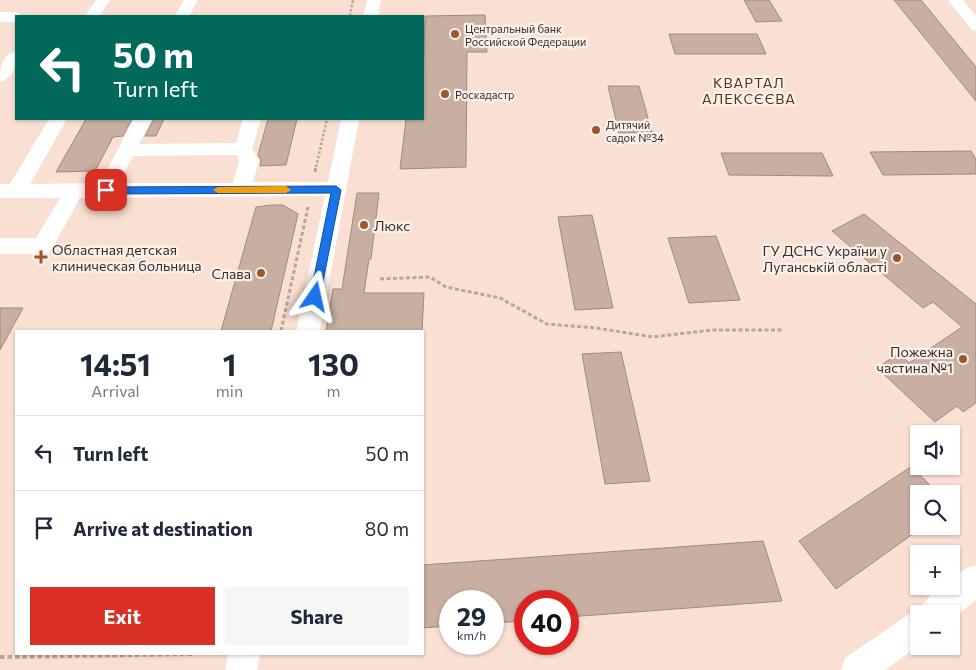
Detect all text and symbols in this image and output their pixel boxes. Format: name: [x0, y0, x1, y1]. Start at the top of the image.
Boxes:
place label: Центральный банк Российской Федерации: [465, 22, 586, 48]
marker: Центральный банк Российской Федерации: [449, 28, 461, 40]
text: 50 m: [113, 32, 194, 75]
icon: left: [30, 35, 95, 100]
district label: КВАРТАЛ АЛЕКСЄЄВА: [702, 74, 796, 107]
text: Turn left: [113, 75, 198, 102]
marker: Роскадастр: [439, 88, 451, 100]
place label: Роскадастр: [455, 88, 515, 101]
place label: Дитячий садок №34: [606, 118, 664, 144]
marker: Дитячий садок №34: [590, 124, 602, 136]
pin: [85, 169, 127, 211]
icon: arrive: [92, 176, 120, 204]
place label: Люкс: [374, 217, 410, 234]
marker: Люкс: [358, 219, 370, 231]
place label: Областная детская клиническая больница: [52, 241, 202, 274]
place label: ГУ ДСНС України у Луганській області: [763, 242, 887, 275]
marker: Областная детская клиническая больница: [34, 250, 48, 264]
marker: ГУ ДСНС України у Луганській області: [891, 252, 903, 264]
place label: Слава: [211, 265, 251, 282]
marker: Слава: [255, 267, 267, 279]
position arrow: [288, 270, 340, 322]
place label: Пожежна частина №1: [876, 343, 953, 376]
text: 14:51: [80, 345, 151, 382]
text: 1: [223, 345, 236, 382]
text: 130: [308, 345, 359, 382]
marker: Пожежна частина №1: [957, 353, 969, 365]
text: Arrival: [91, 381, 140, 400]
text: min: [216, 381, 243, 400]
text: m: [327, 381, 341, 400]
map controls: [910, 425, 960, 655]
button: sound: [910, 425, 960, 475]
icon: left: [30, 439, 58, 467]
text: Turn left: [73, 442, 148, 465]
text: 50 m: [365, 442, 409, 465]
button: search: [910, 485, 960, 535]
icon: arrive: [30, 514, 58, 542]
text: Arrive at destination: [73, 517, 253, 540]
text: 80 m: [365, 517, 409, 540]
button: +: [910, 545, 960, 595]
button: Exit: [30, 587, 215, 645]
button: Share: [225, 587, 409, 645]
speed limit sign: 40: [514, 590, 579, 655]
text: 29: [457, 601, 486, 631]
button: −: [910, 605, 960, 655]
text: km/h: [457, 628, 486, 642]

